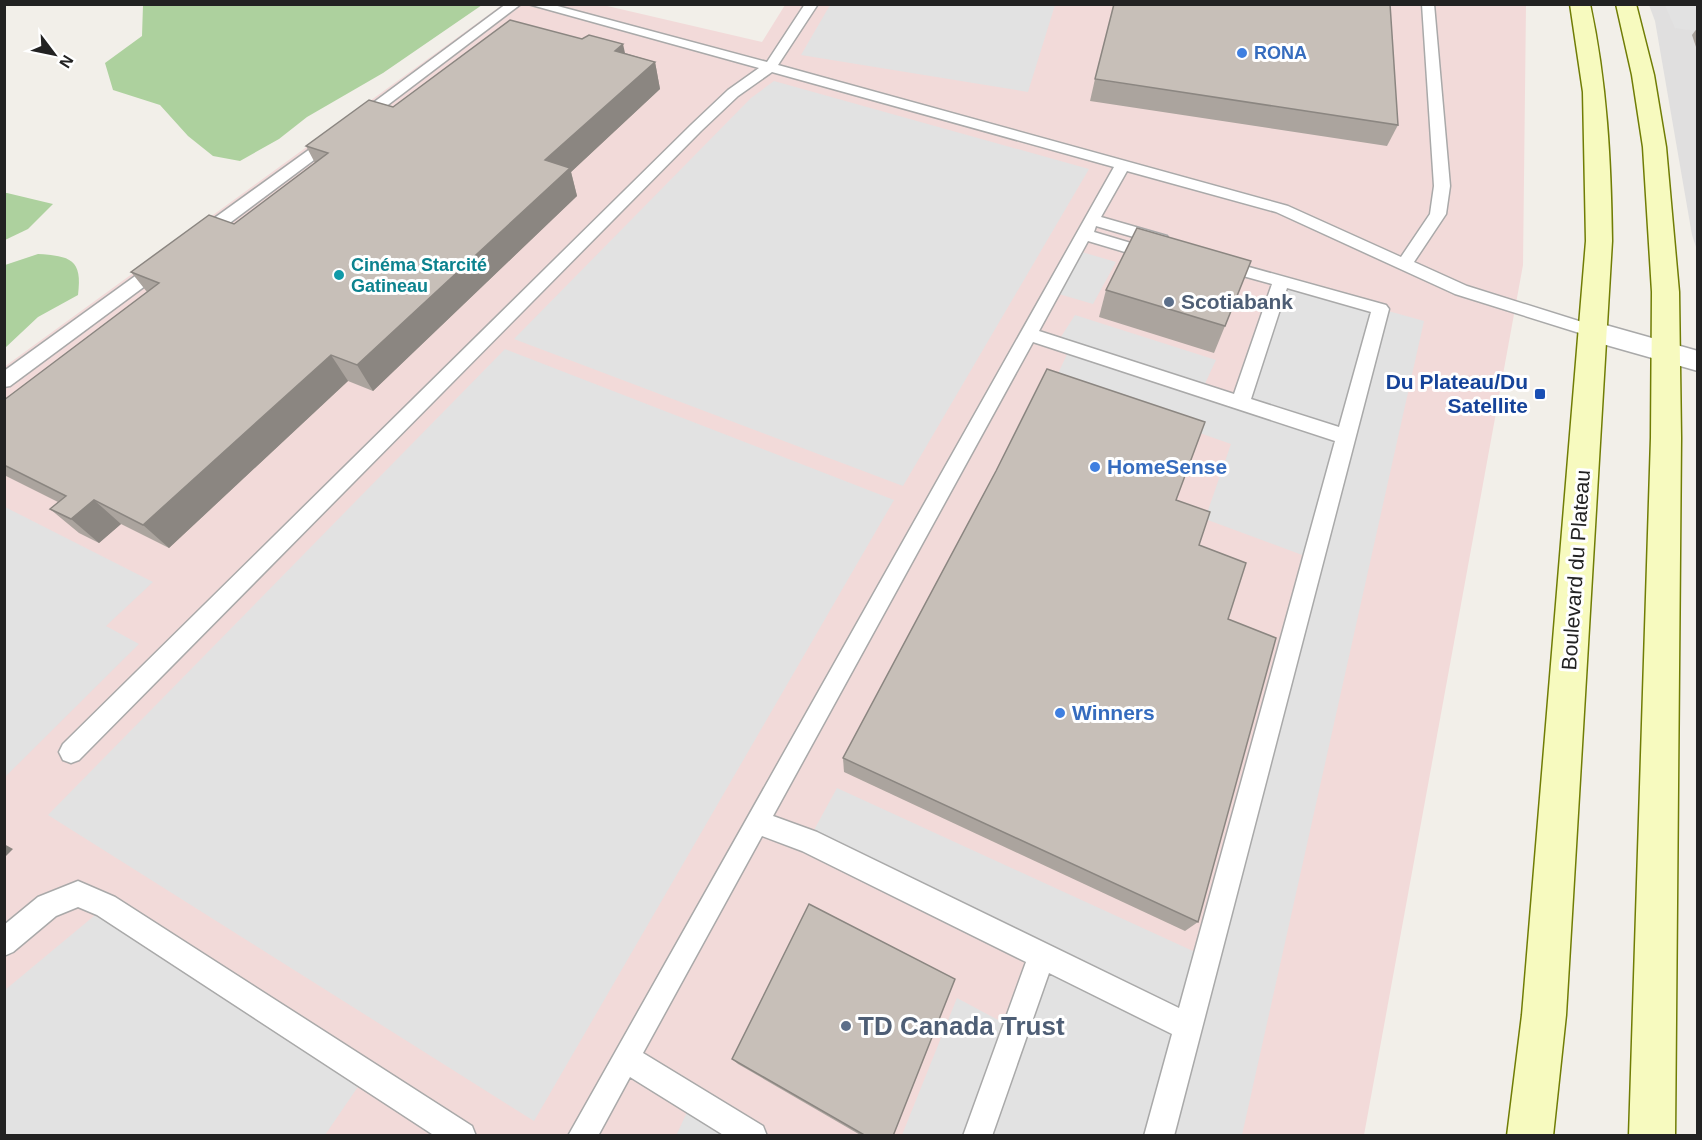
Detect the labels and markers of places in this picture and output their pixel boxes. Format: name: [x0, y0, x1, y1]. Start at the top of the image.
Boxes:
place label: RONA: [1254, 43, 1307, 63]
marker: RONA: [1235, 46, 1249, 60]
place label: Cinéma Starcité Gatineau: [351, 255, 487, 296]
marker: Cinéma Starcité Gatineau: [332, 268, 346, 282]
place label: Scotiabank: [1181, 290, 1293, 313]
marker: Scotiabank: [1162, 295, 1176, 309]
place label: Du Plateau/Du Satellite: [1386, 370, 1528, 417]
marker: Du Plateau/Du Satellite: [1533, 387, 1547, 401]
place label: HomeSense: [1107, 455, 1227, 478]
marker: HomeSense: [1088, 460, 1102, 474]
place label: Winners: [1072, 701, 1155, 724]
marker: Winners: [1053, 706, 1067, 720]
place label: TD Canada Trust: [858, 1011, 1065, 1041]
marker: TD Canada Trust: [839, 1019, 853, 1033]

